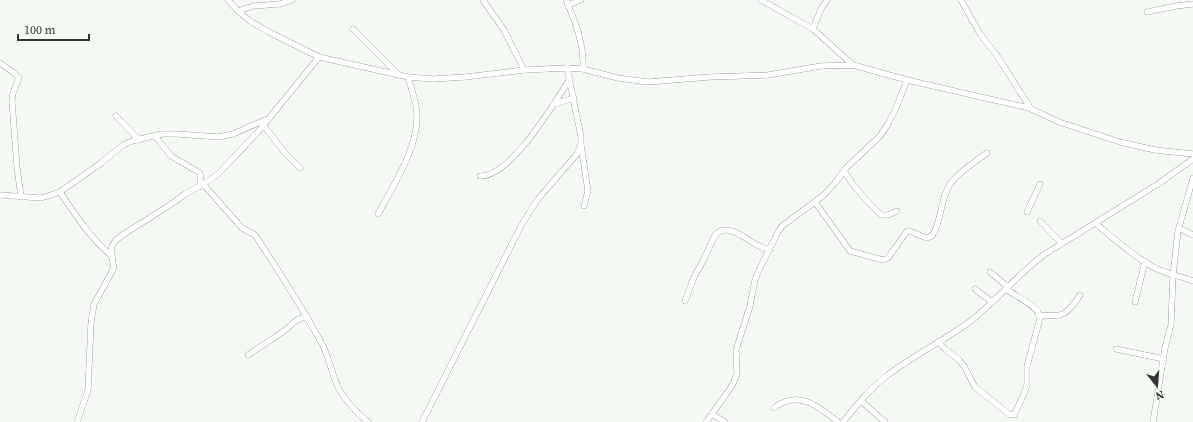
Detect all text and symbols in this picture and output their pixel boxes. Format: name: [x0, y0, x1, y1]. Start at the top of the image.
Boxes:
scale bar: [18, 16, 89, 42]
text: 100 m: [24, 22, 56, 38]
north arrow: [1137, 366, 1177, 406]
text: N: [1154, 387, 1166, 403]

